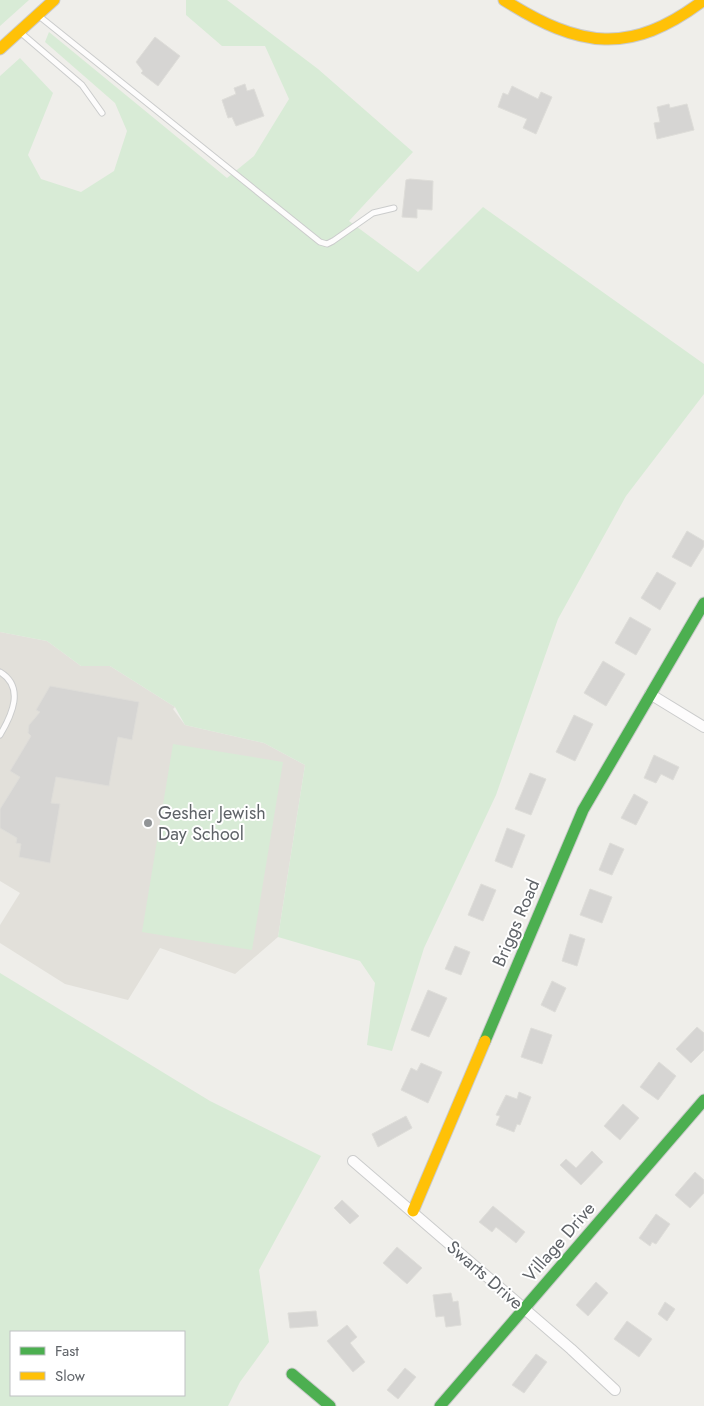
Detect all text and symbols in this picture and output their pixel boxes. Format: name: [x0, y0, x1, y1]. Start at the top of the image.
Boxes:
place label: Gesher Jewish Day School: [158, 800, 266, 847]
marker: Gesher Jewish Day School: [142, 817, 154, 829]
street label: Briggs Road: [486, 875, 546, 971]
street label: Village Drive: [517, 1196, 601, 1288]
street label: Swarts Drive: [441, 1234, 529, 1316]
legend: [10, 1331, 185, 1396]
text: Fast: [55, 1340, 79, 1362]
text: Slow: [55, 1365, 86, 1387]

